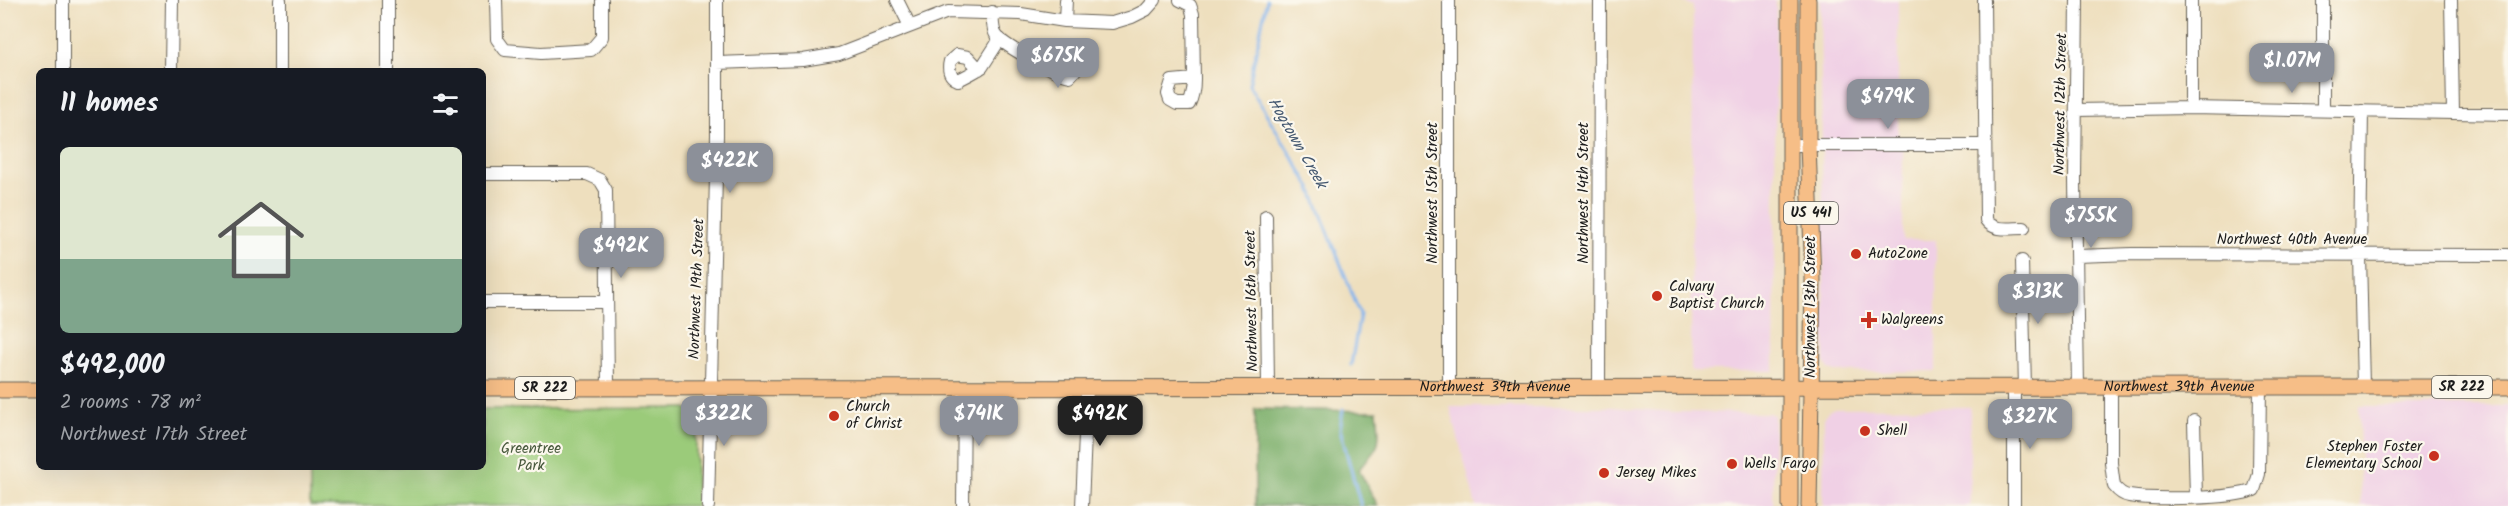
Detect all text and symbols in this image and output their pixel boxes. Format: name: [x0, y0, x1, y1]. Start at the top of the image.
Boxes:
street label: Northwest 12th Street: [2048, 33, 2074, 175]
pin: $675K: [1016, 38, 1100, 89]
text: $675K: [1031, 41, 1085, 73]
pin: $1.07M: [2243, 43, 2341, 94]
text: $1.07M: [2263, 46, 2321, 78]
pin: $479K: [1846, 79, 1930, 130]
text: $479K: [1861, 82, 1915, 114]
text: 11 homes: [60, 83, 158, 125]
icon: filters: [429, 88, 462, 121]
water label: Hogtown Creek: [1261, 93, 1334, 195]
street label: Northwest 15th Street: [1421, 122, 1445, 264]
street label: Northwest 14th Street: [1572, 122, 1596, 264]
pin: $422K: [688, 143, 772, 194]
text: $422K: [701, 146, 759, 178]
icon: home: [207, 186, 315, 294]
pin: $755K: [2049, 198, 2133, 249]
text: $755K: [2064, 201, 2118, 233]
road number: US 441: [1784, 202, 1838, 224]
street label: Northwest 19th Street: [683, 218, 711, 360]
pin: $492K: [579, 228, 663, 279]
street label: Northwest 40th Avenue: [2217, 228, 2368, 252]
street label: Northwest 16th Street: [1239, 230, 1265, 372]
text: $492K: [593, 231, 649, 263]
street label: Northwest 13th Street: [1799, 236, 1823, 378]
place label: AutoZone: [1868, 242, 1928, 266]
marker: AutoZone: [1849, 247, 1863, 261]
pin: $313K: [1996, 274, 2080, 325]
place label: Calvary Baptist Church: [1669, 275, 1764, 316]
text: $313K: [2012, 277, 2064, 309]
marker: Calvary Baptist Church: [1650, 289, 1664, 303]
place label: Walgreens: [1881, 308, 1944, 332]
marker: Walgreens: [1862, 313, 1876, 327]
text: $492,000: [60, 345, 165, 387]
street label: Northwest 39th Avenue: [1420, 375, 1571, 400]
street label: Northwest 39th Avenue: [2104, 375, 2255, 399]
road number: SR 222: [2432, 376, 2492, 398]
road number: SR 222: [515, 377, 575, 399]
text: 2 rooms · 78 m²: [60, 387, 201, 419]
place label: Church of Christ: [846, 395, 902, 436]
pin: $322K: [682, 396, 766, 447]
pin: $741K: [937, 396, 1021, 447]
pin: $492K: [1058, 396, 1142, 447]
text: $322K: [695, 399, 753, 431]
text: $741K: [954, 399, 1004, 431]
text: $492K: [1072, 399, 1128, 431]
pin: $327K: [1988, 399, 2072, 450]
text: $327K: [2002, 402, 2058, 434]
marker: Church of Christ: [827, 409, 841, 423]
text: Northwest 17th Street: [60, 419, 247, 451]
place label: Shell: [1877, 419, 1907, 443]
marker: Shell: [1858, 424, 1872, 438]
place label: Stephen Foster Elementary School: [2305, 435, 2423, 476]
park label: Greentree Park: [501, 437, 561, 478]
marker: Stephen Foster Elementary School: [2427, 449, 2441, 463]
place label: Wells Fargo: [1744, 452, 1816, 476]
marker: Wells Fargo: [1725, 457, 1739, 471]
place label: Jersey Mikes: [1616, 461, 1697, 485]
marker: Jersey Mikes: [1597, 466, 1611, 480]

